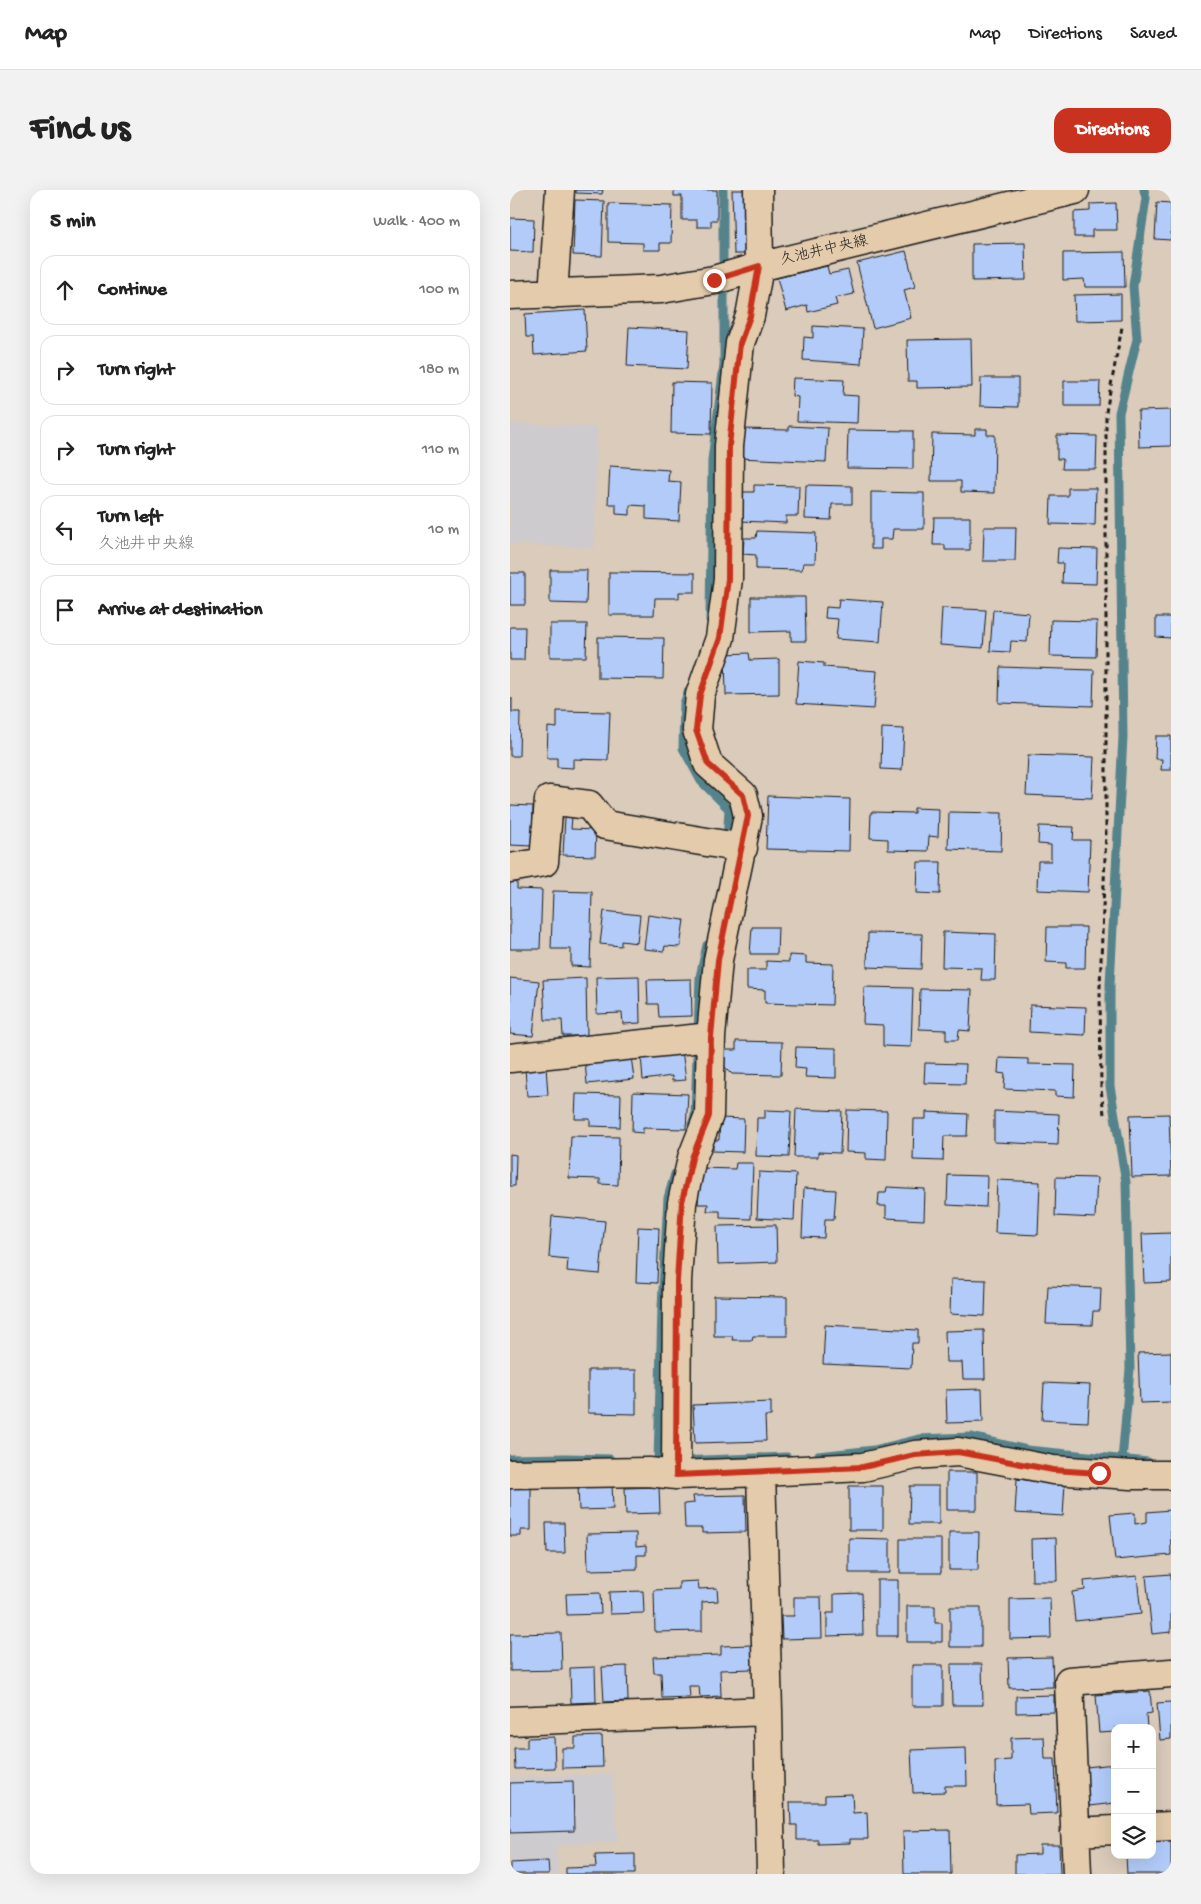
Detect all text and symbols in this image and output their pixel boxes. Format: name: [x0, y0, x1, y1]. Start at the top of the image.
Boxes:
text: Map: [25, 20, 67, 49]
text: Map: [969, 24, 1001, 45]
text: Directions: [1029, 24, 1102, 45]
text: Saved: [1130, 24, 1176, 45]
button: Directions: [1054, 108, 1171, 153]
text: Find us: [30, 110, 130, 151]
text: 5 min: [50, 210, 95, 235]
text: Walk · 400 m: [373, 213, 460, 232]
street label: 久池井中央線: [778, 231, 870, 270]
route end: [703, 269, 726, 292]
icon: ahead: [51, 276, 79, 304]
text: Continue: [98, 279, 167, 302]
text: 100 m: [419, 281, 459, 300]
icon: right: [51, 356, 79, 384]
text: Turn right: [98, 359, 174, 382]
text: 180 m: [420, 361, 459, 380]
icon: right: [51, 436, 79, 464]
text: Turn right: [98, 439, 174, 462]
text: 110 m: [422, 441, 459, 460]
text: Turn left: [98, 506, 162, 529]
icon: left: [51, 516, 79, 544]
text: 10 m: [428, 521, 459, 540]
text: 久池井中央線: [98, 536, 194, 555]
icon: arrive: [51, 596, 79, 624]
text: Arrive at destination: [98, 599, 262, 622]
route start: [1088, 1462, 1111, 1485]
map controls: [1111, 1724, 1156, 1859]
button: +: [1111, 1724, 1156, 1769]
button: −: [1111, 1769, 1156, 1814]
button: layers: [1111, 1814, 1156, 1859]

